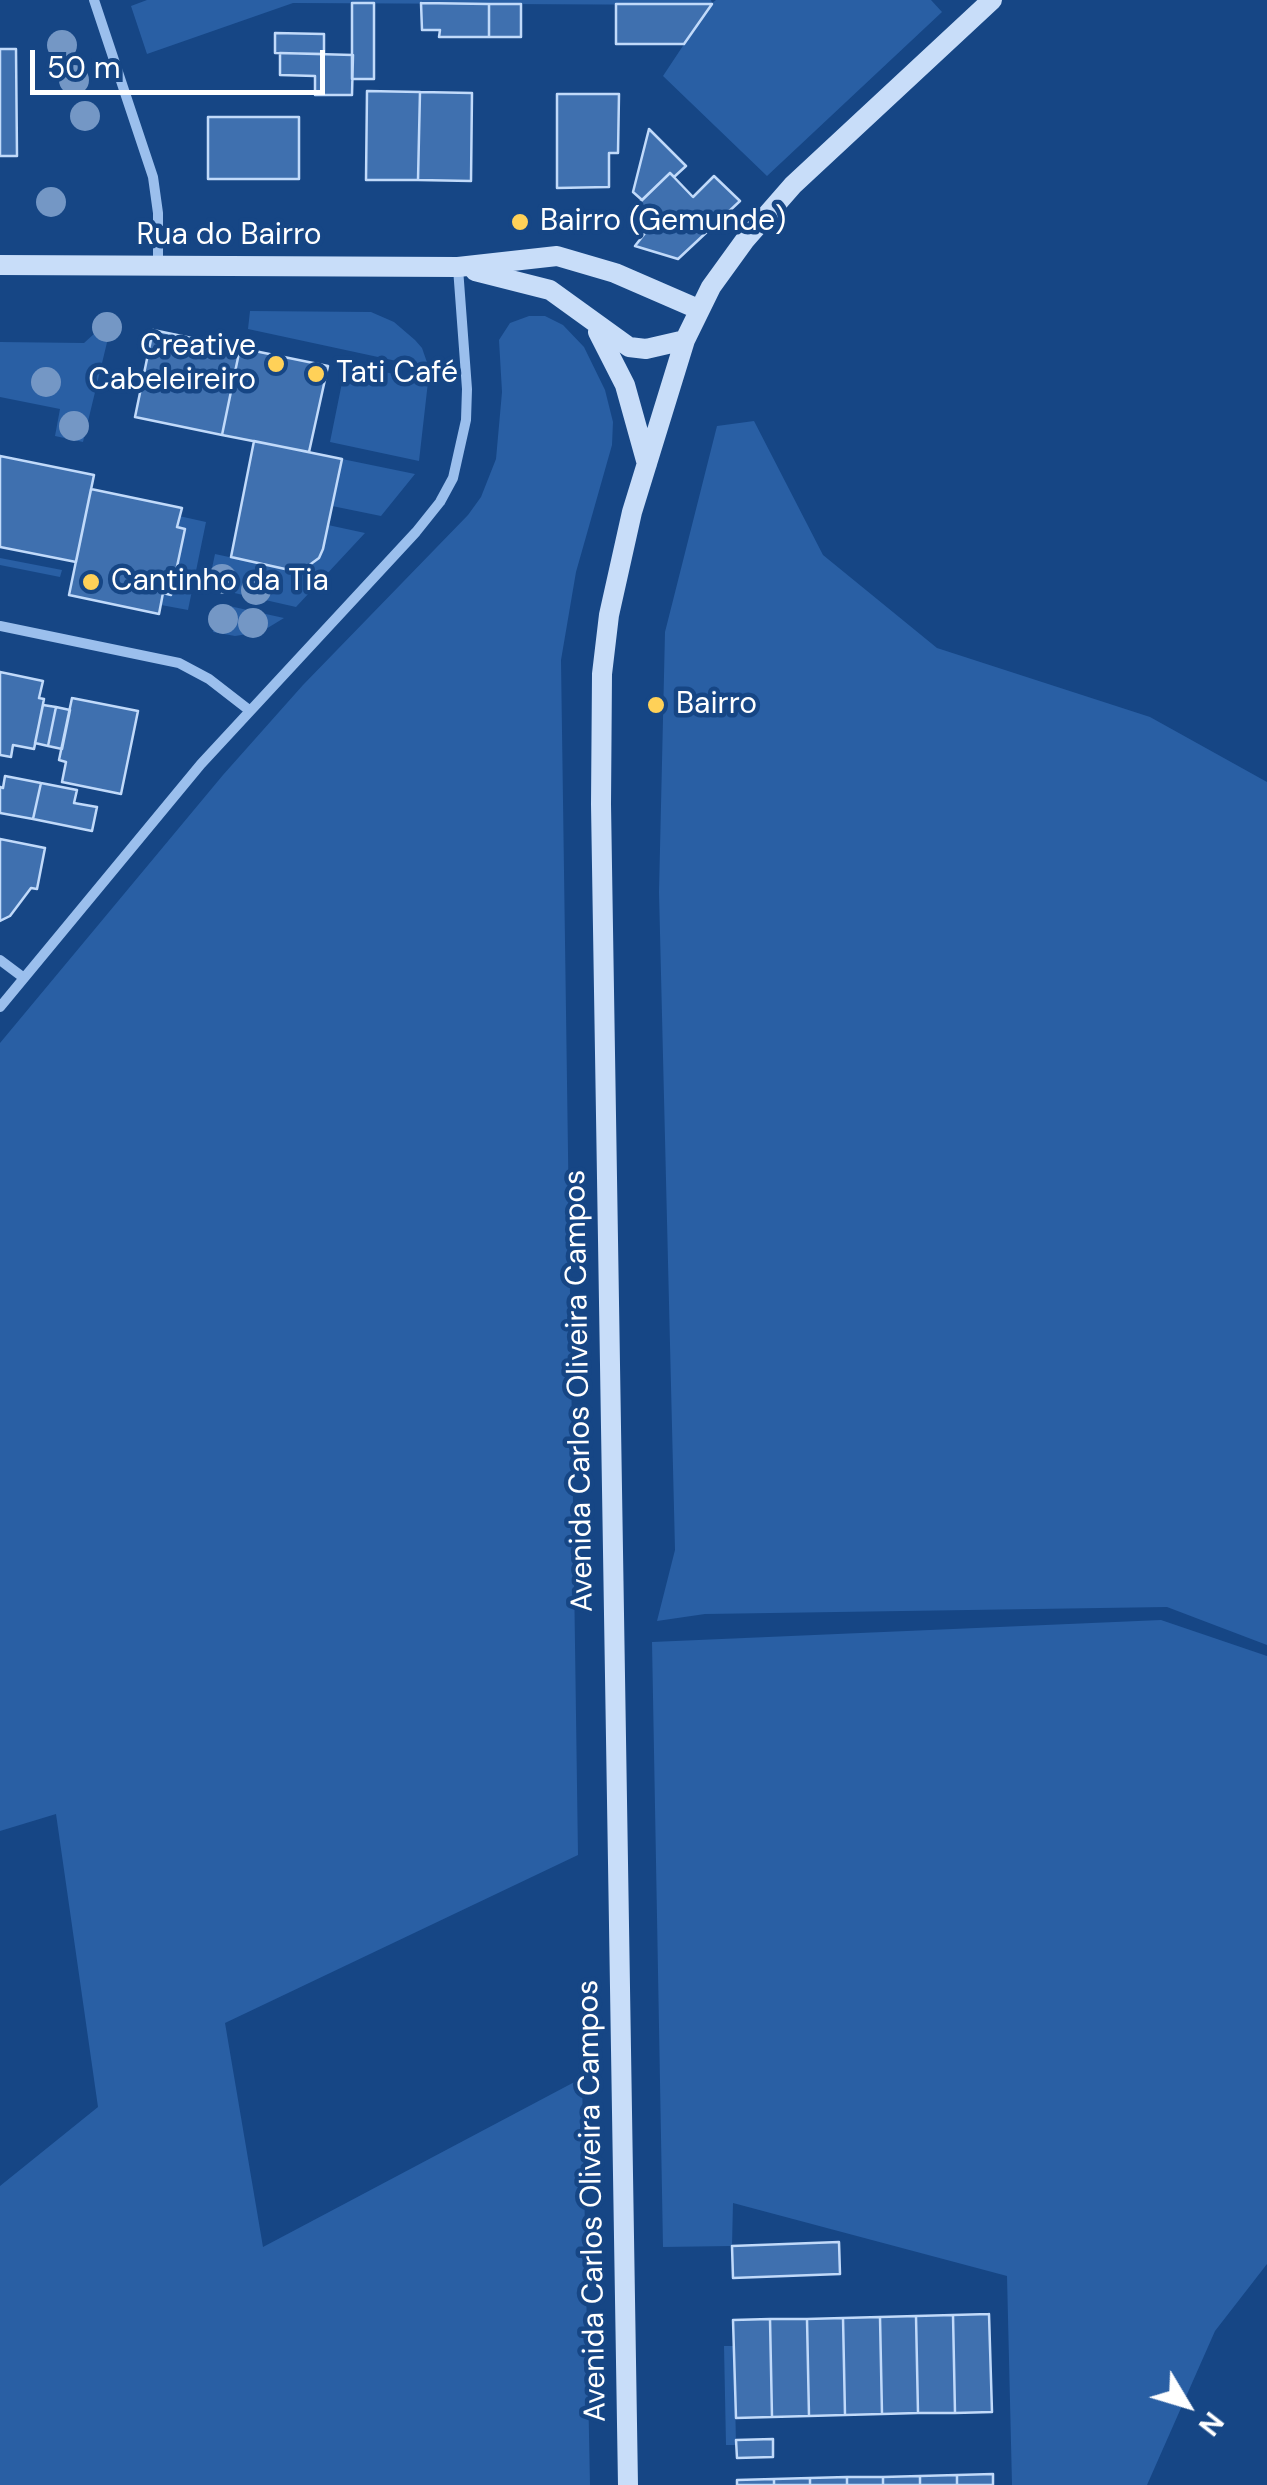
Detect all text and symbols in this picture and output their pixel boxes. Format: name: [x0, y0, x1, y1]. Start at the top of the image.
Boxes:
scale bar: [35, 30, 330, 92]
text: 50 m: [47, 48, 121, 87]
place label: Bairro (Gemunde): [540, 204, 786, 240]
marker: Bairro (Gemunde): [509, 211, 531, 233]
street label: Rua do Bairro: [137, 218, 321, 254]
place label: Creative Cabeleireiro: [88, 329, 256, 400]
marker: Creative Cabeleireiro: [265, 353, 287, 375]
place label: Tati Café: [336, 356, 458, 392]
marker: Tati Café: [305, 363, 327, 385]
place label: Cantinho da Tia: [111, 564, 329, 600]
marker: Cantinho da Tia: [80, 571, 102, 593]
place label: Bairro: [676, 687, 757, 723]
marker: Bairro: [645, 694, 667, 716]
street label: Avenida Carlos Oliveira Campos: [558, 1169, 602, 1613]
street label: Avenida Carlos Oliveira Campos: [571, 1979, 615, 2423]
north arrow: [1137, 2355, 1237, 2455]
text: N: [1190, 2404, 1232, 2443]

